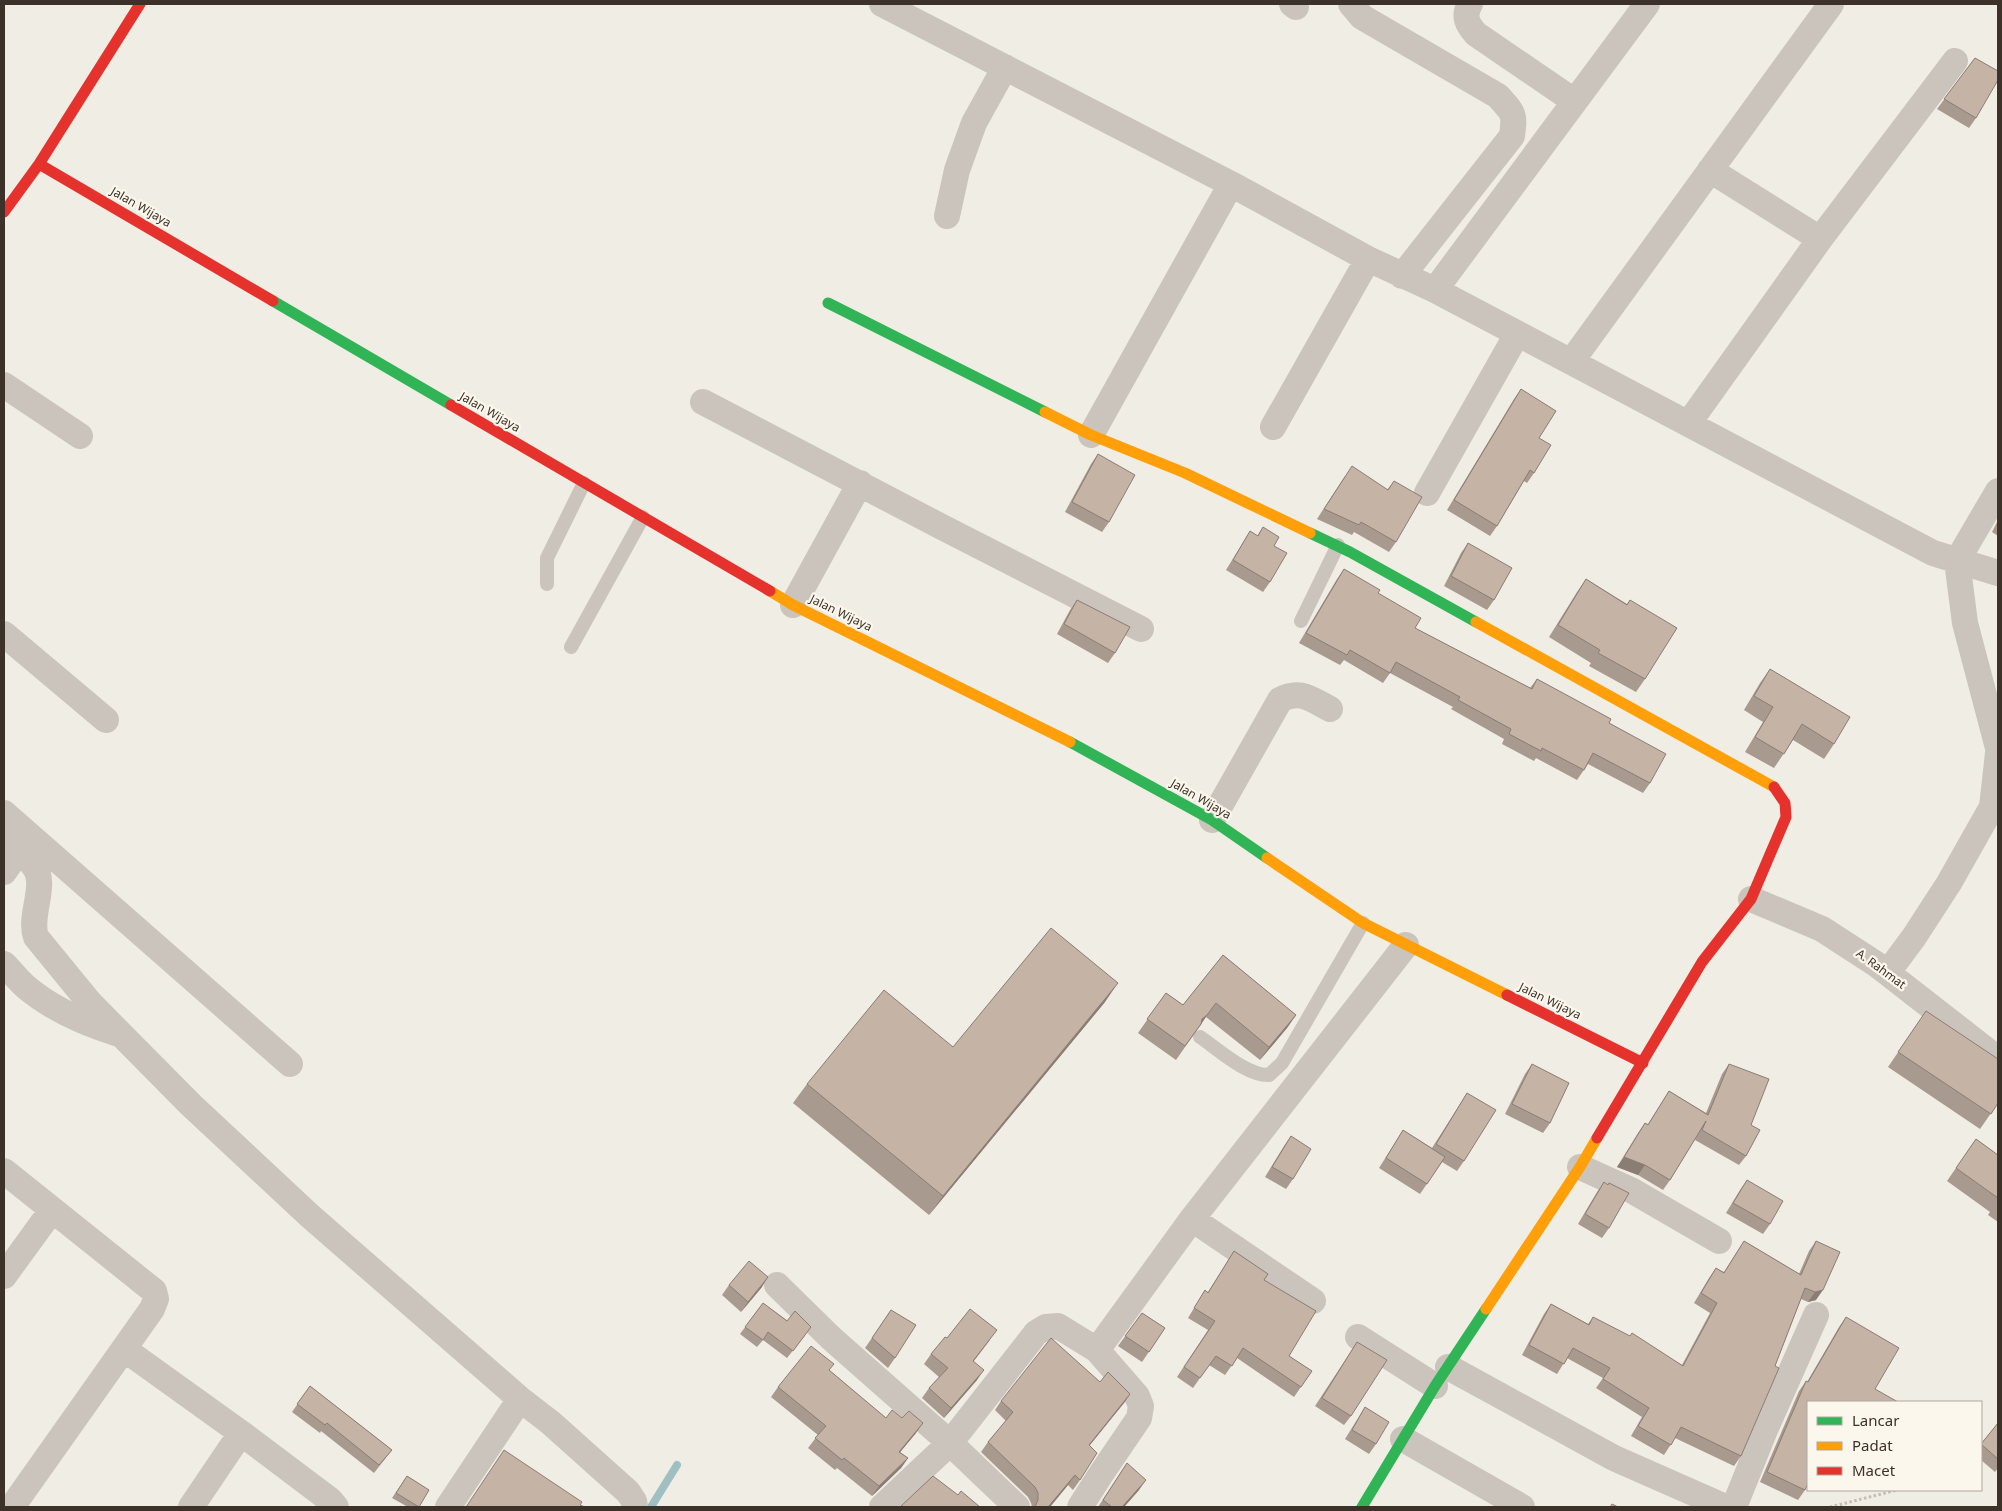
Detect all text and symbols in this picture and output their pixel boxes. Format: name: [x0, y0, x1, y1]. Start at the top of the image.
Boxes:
street label: Jalan Wijaya: [107, 182, 175, 231]
street label: Jalan Wijaya: [456, 387, 524, 436]
street label: Jalan Wijaya: [806, 590, 875, 635]
street label: Jalan Wijaya: [1167, 774, 1235, 823]
street label: A. Rahmat: [1853, 945, 1910, 993]
street label: Jalan Wijaya: [1515, 978, 1584, 1023]
legend: [1807, 1401, 1982, 1491]
text: Lancar: [1852, 1410, 1899, 1430]
text: Padat: [1852, 1435, 1893, 1455]
text: Macet: [1852, 1460, 1896, 1480]

